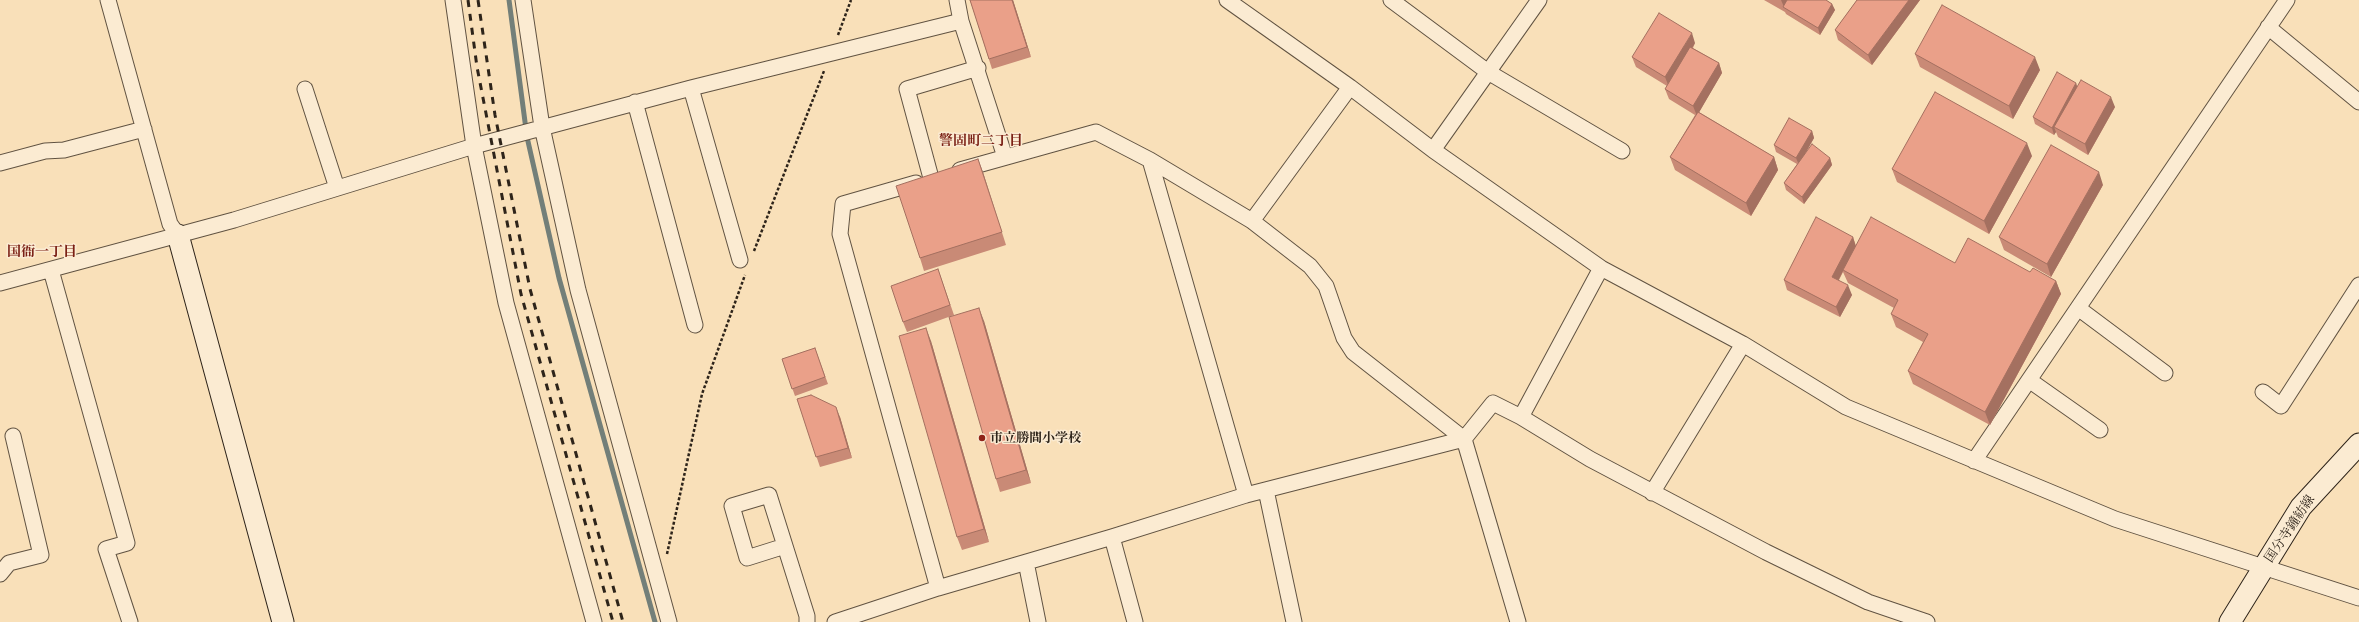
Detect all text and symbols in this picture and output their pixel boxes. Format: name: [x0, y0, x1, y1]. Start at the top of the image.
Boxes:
district label: 警固町二丁目: [939, 133, 1023, 149]
district label: 国衙一丁目: [7, 244, 77, 260]
place label: 市立勝間小学校: [990, 430, 1081, 446]
marker: 市立勝間小学校: [977, 433, 987, 443]
street label: 国分寺鐘紡線: [2262, 492, 2318, 566]

